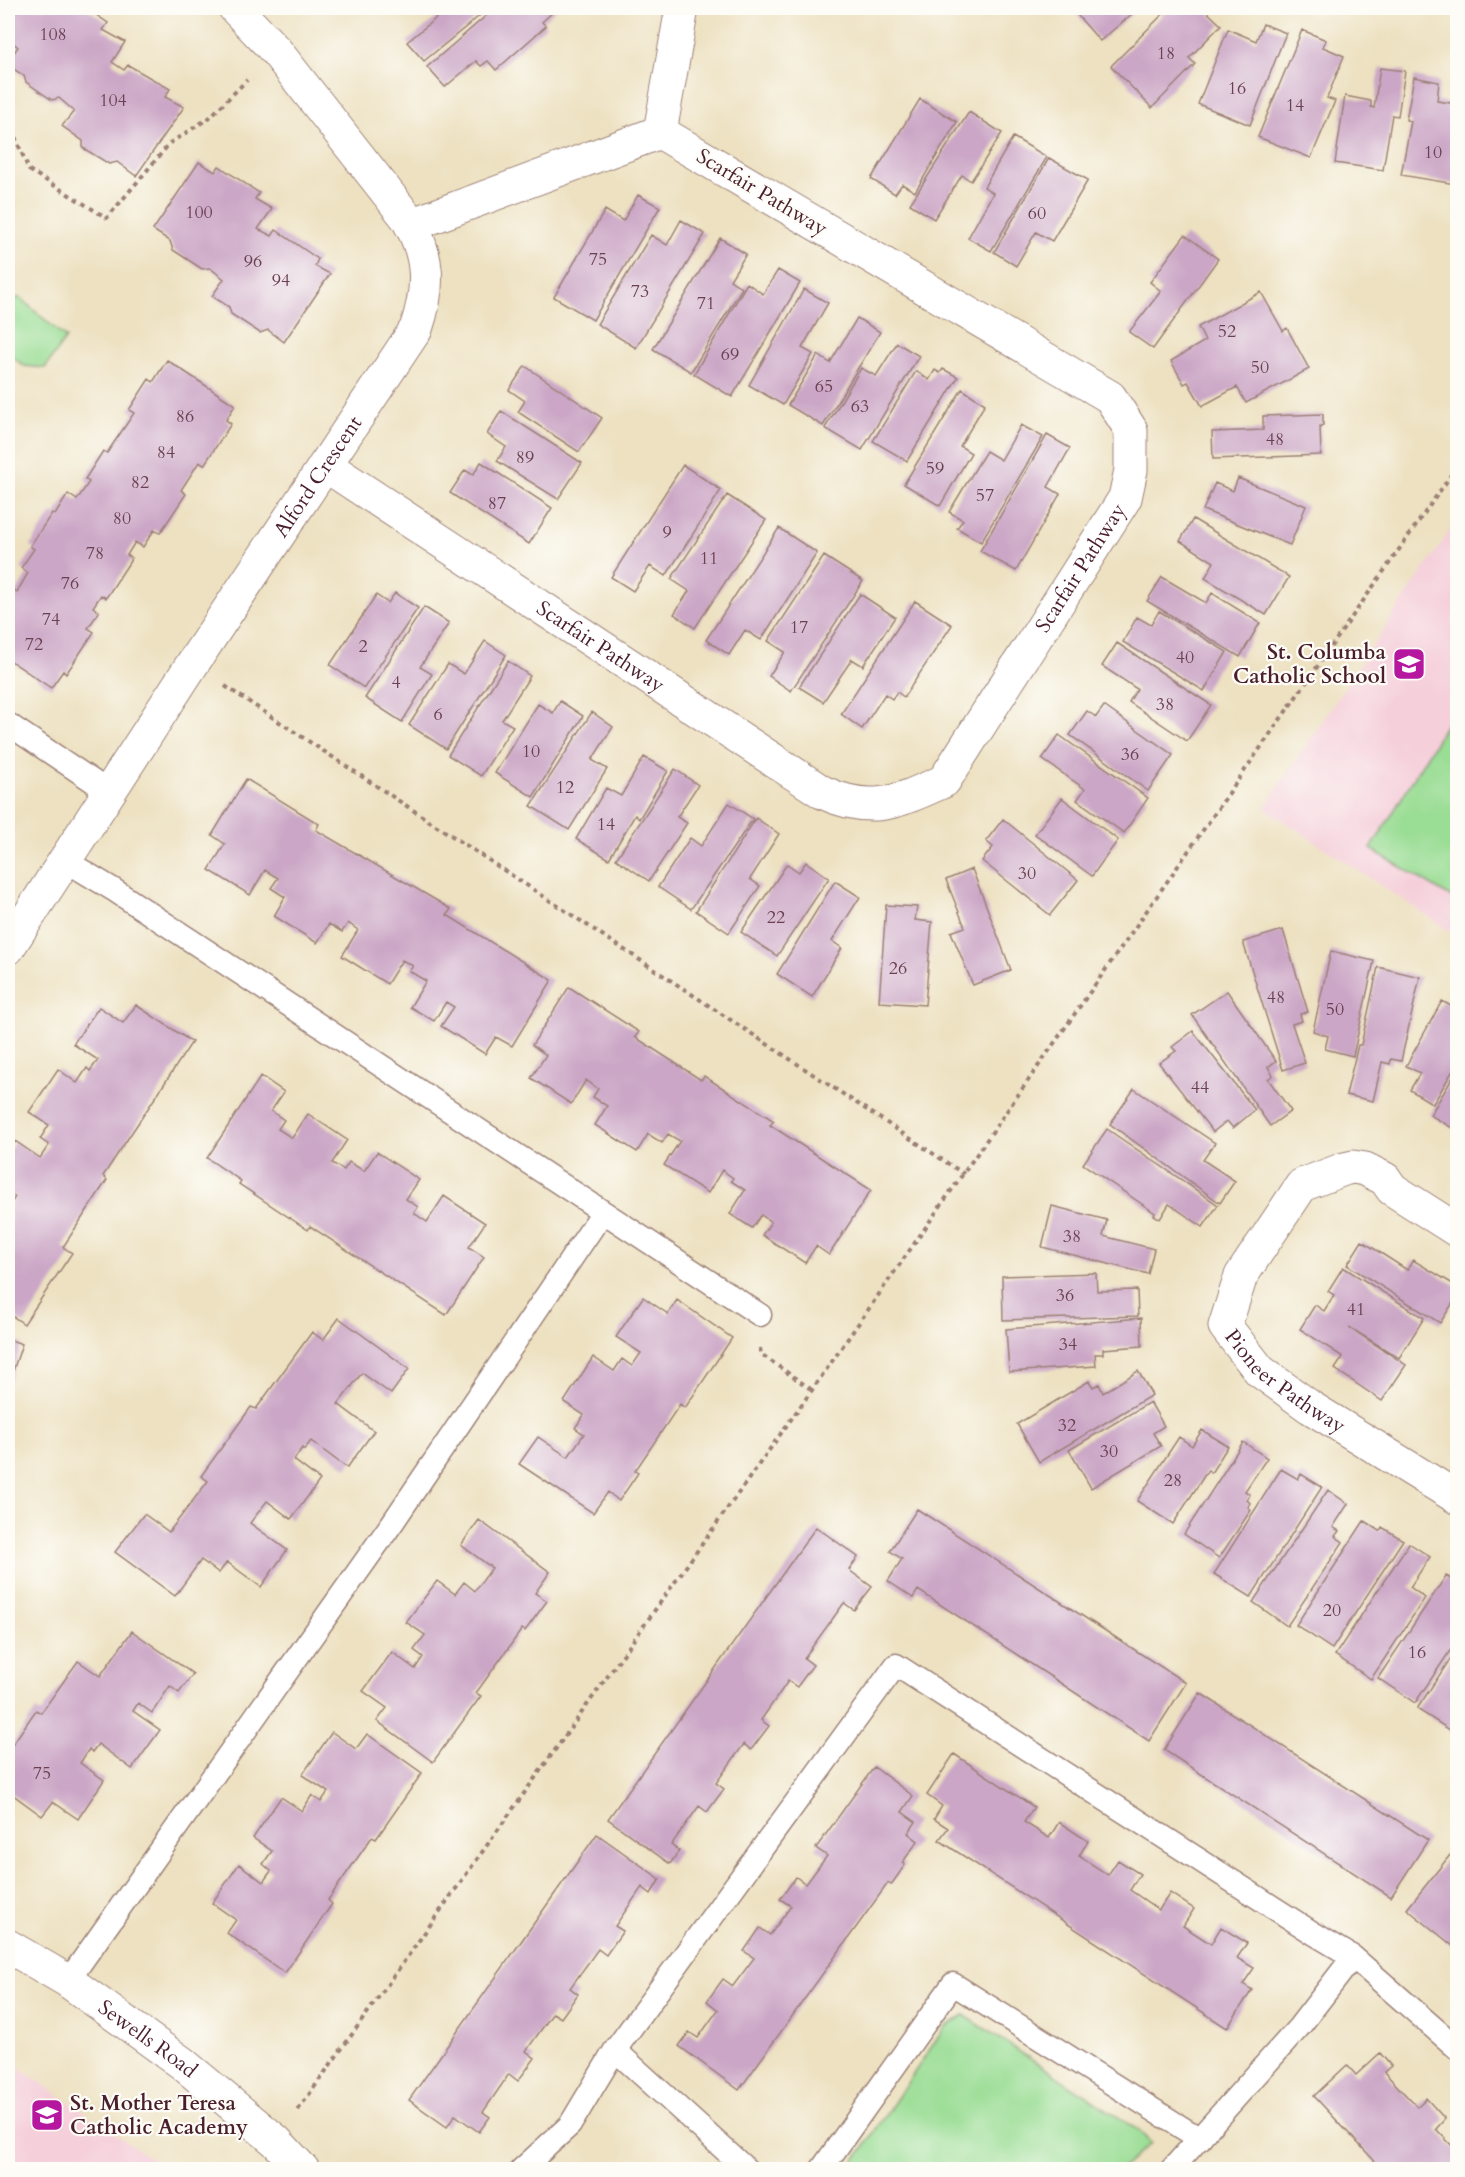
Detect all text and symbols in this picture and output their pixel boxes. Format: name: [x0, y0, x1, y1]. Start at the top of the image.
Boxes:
house number: 108: [39, 22, 67, 47]
house number: 18: [1157, 41, 1175, 66]
house number: 16: [1228, 76, 1246, 101]
house number: 104: [99, 88, 127, 113]
house number: 14: [1286, 93, 1304, 118]
house number: 10: [1424, 140, 1442, 165]
street label: Scarfair Pathway: [691, 142, 833, 243]
house number: 100: [185, 200, 213, 225]
house number: 60: [1028, 201, 1046, 226]
house number: 75: [589, 247, 607, 272]
house number: 96: [244, 249, 262, 274]
house number: 94: [272, 268, 290, 293]
house number: 73: [631, 279, 649, 304]
house number: 71: [697, 291, 715, 316]
house number: 52: [1218, 319, 1236, 344]
house number: 69: [721, 342, 739, 367]
house number: 50: [1251, 355, 1269, 380]
house number: 65: [815, 374, 833, 399]
house number: 63: [851, 394, 869, 419]
house number: 86: [176, 404, 194, 429]
street label: Alford Crescent: [267, 410, 369, 543]
house number: 48: [1266, 427, 1284, 452]
house number: 84: [157, 440, 175, 465]
house number: 89: [516, 445, 534, 470]
house number: 59: [926, 456, 944, 481]
house number: 82: [131, 470, 149, 495]
house number: 57: [976, 483, 994, 508]
house number: 87: [488, 491, 506, 516]
street label: Scarfair Pathway: [1029, 498, 1133, 638]
house number: 80: [113, 506, 131, 531]
house number: 9: [662, 520, 672, 545]
house number: 78: [86, 541, 104, 566]
house number: 11: [700, 546, 718, 571]
house number: 76: [61, 571, 79, 596]
street label: Scarfair Pathway: [531, 594, 670, 700]
house number: 74: [42, 607, 60, 632]
house number: 17: [790, 615, 808, 640]
house number: 72: [25, 632, 43, 657]
house number: 2: [358, 634, 368, 659]
place label: St. Columba Catholic School: [1233, 638, 1387, 691]
house number: 40: [1176, 645, 1194, 670]
school or university icon: St. Columba Catholic School: [1391, 646, 1427, 682]
house number: 4: [391, 670, 401, 695]
house number: 38: [1156, 692, 1174, 717]
house number: 6: [433, 702, 443, 727]
house number: 10: [522, 739, 540, 764]
house number: 36: [1121, 742, 1139, 767]
house number: 12: [556, 775, 574, 800]
house number: 14: [597, 812, 615, 837]
house number: 30: [1018, 861, 1036, 886]
house number: 22: [767, 905, 785, 930]
house number: 26: [889, 956, 907, 981]
house number: 48: [1267, 985, 1285, 1010]
house number: 50: [1326, 997, 1344, 1022]
house number: 44: [1191, 1075, 1209, 1100]
house number: 38: [1063, 1224, 1081, 1249]
house number: 36: [1056, 1283, 1074, 1308]
house number: 41: [1347, 1297, 1365, 1322]
street label: Pioneer Pathway: [1218, 1323, 1351, 1441]
house number: 34: [1059, 1332, 1077, 1357]
house number: 32: [1058, 1413, 1076, 1438]
house number: 30: [1100, 1439, 1118, 1464]
house number: 28: [1164, 1468, 1182, 1493]
house number: 20: [1323, 1598, 1341, 1623]
house number: 16: [1408, 1640, 1426, 1665]
house number: 75: [33, 1761, 51, 1786]
street label: Sewells Road: [92, 1993, 203, 2085]
place label: St. Mother Teresa Catholic Academy: [70, 2089, 248, 2142]
school or university icon: St. Mother Teresa Catholic Academy: [29, 2097, 65, 2133]

